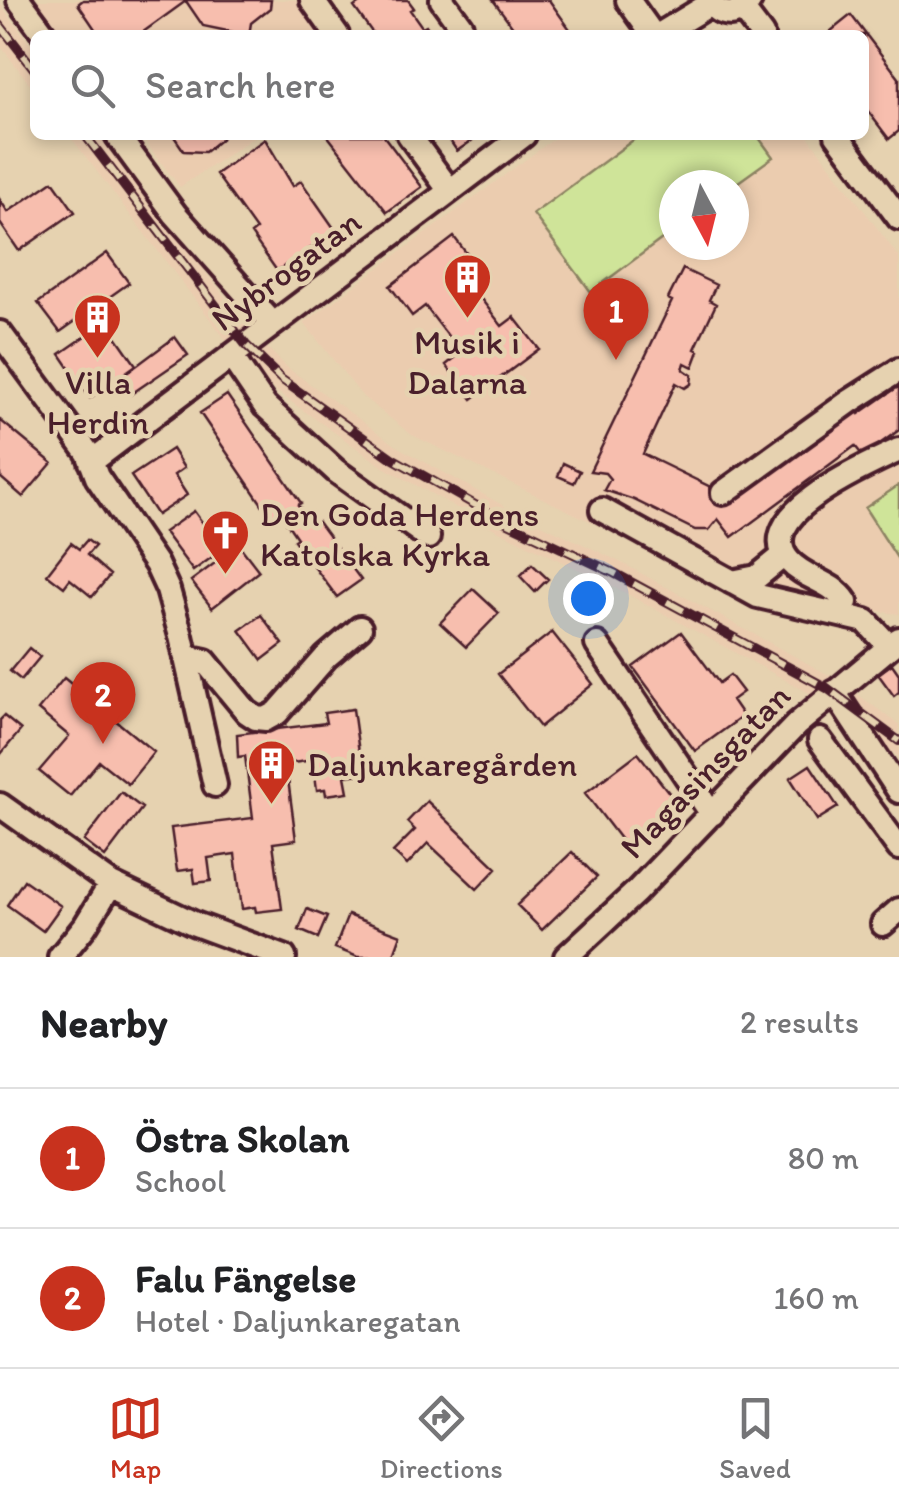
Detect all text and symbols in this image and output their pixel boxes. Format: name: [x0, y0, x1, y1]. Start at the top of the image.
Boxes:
search box: [30, 30, 869, 140]
icon: search: [65, 58, 120, 113]
text: Search here: [145, 62, 336, 108]
north arrow: [659, 170, 749, 260]
street label: Nybrogatan: [203, 200, 369, 340]
building icon: Musik i Dalarna: [441, 252, 493, 320]
pin: 1: [584, 278, 648, 360]
building icon: Villa Herdin: [72, 292, 124, 360]
place label: Musik i Dalarna: [407, 321, 527, 403]
place label: Villa Herdin: [47, 361, 149, 443]
place label: Den Goda Herdens Katolska Kyrka: [260, 493, 539, 575]
church icon: Den Goda Herdens Katolska Kyrka: [199, 508, 251, 576]
your location: [563, 573, 614, 624]
pin: 2: [70, 662, 136, 744]
street label: Magasinsgatan: [611, 675, 799, 867]
building icon: Daljunkaregården: [246, 738, 298, 806]
place label: Daljunkaregården: [307, 743, 577, 785]
text: Nearby: [40, 997, 167, 1048]
text: 2 results: [740, 1003, 859, 1041]
text: Östra Skolan: [135, 1116, 349, 1162]
text: 1: [65, 1139, 80, 1177]
text: 80 m: [788, 1139, 859, 1177]
text: School: [135, 1162, 226, 1200]
text: Falu Fängelse: [135, 1256, 356, 1302]
text: 2: [64, 1279, 81, 1317]
text: 160 m: [773, 1279, 859, 1317]
text: Hotel · Daljunkaregatan: [135, 1302, 461, 1340]
tab: Map: [108, 1391, 163, 1485]
tab: Directions: [380, 1391, 503, 1485]
tab: Saved: [719, 1391, 791, 1485]

